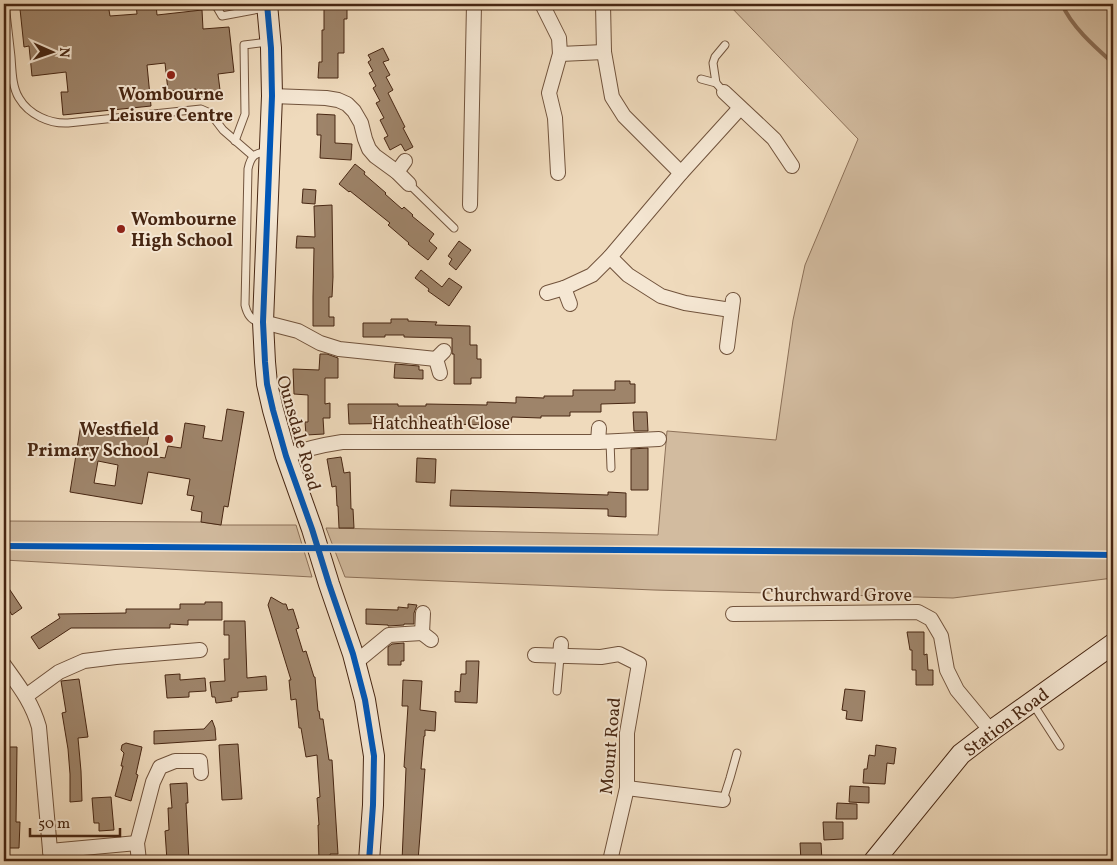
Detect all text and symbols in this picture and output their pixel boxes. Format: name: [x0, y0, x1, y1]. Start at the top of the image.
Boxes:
north arrow: [28, 28, 78, 78]
text: N: [54, 47, 73, 58]
marker: Wombourne Leisure Centre: [165, 69, 177, 81]
place label: Wombourne Leisure Centre: [109, 83, 233, 129]
place label: Wombourne High School: [131, 208, 237, 254]
marker: Wombourne High School: [115, 223, 127, 235]
street label: Ounsdale Road: [269, 373, 326, 494]
street label: Hatchheath Close: [372, 412, 510, 437]
place label: Westfield Primary School: [27, 418, 159, 464]
marker: Westfield Primary School: [163, 433, 175, 445]
street label: Churchward Grove: [762, 584, 912, 609]
street label: Station Road: [959, 683, 1055, 764]
street label: Mount Road: [595, 697, 628, 796]
scale bar: [30, 805, 120, 837]
text: 50 m: [38, 814, 70, 835]

